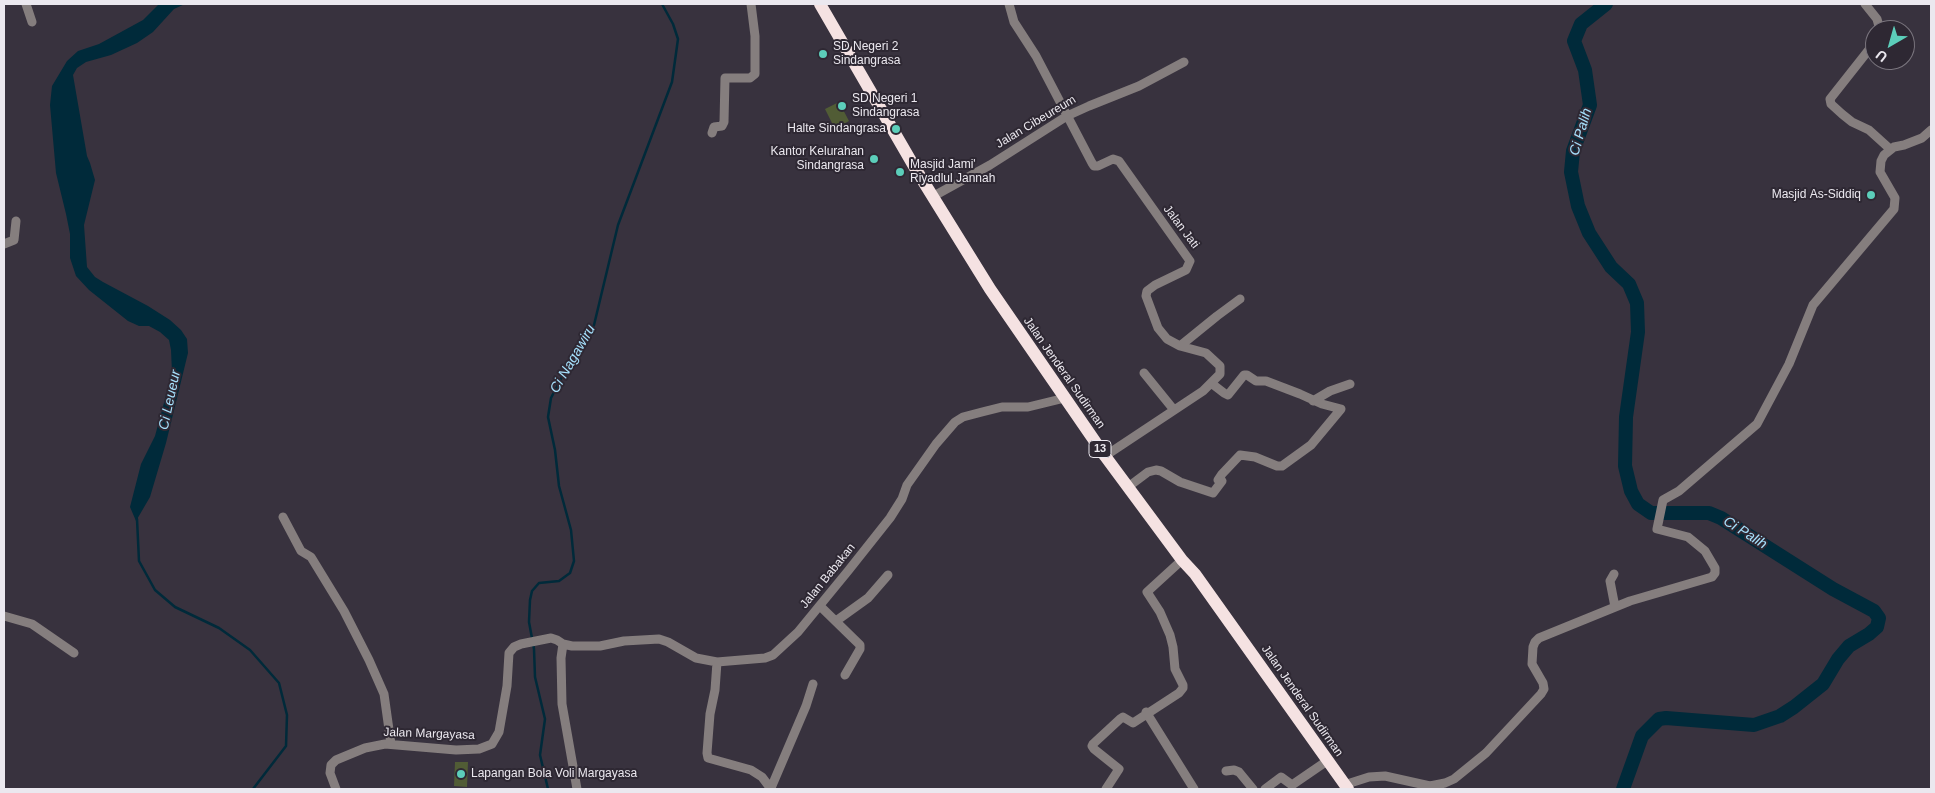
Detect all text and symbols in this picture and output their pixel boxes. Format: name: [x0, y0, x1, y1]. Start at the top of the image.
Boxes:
north arrow: [1865, 20, 1915, 70]
place label: SD Negeri 2 Sindangrasa: [833, 40, 900, 68]
text: U: [1872, 47, 1890, 65]
marker: SD Negeri 2 Sindangrasa: [817, 48, 829, 60]
place label: SD Negeri 1 Sindangrasa: [852, 92, 919, 120]
street label: Jalan Cibeureum: [993, 92, 1079, 152]
marker: SD Negeri 1 Sindangrasa: [836, 100, 848, 112]
water label: Ci Palih: [1566, 106, 1596, 158]
place label: Halte Sindangrasa: [787, 122, 886, 136]
marker: Halte Sindangrasa: [890, 123, 902, 135]
place label: Kantor Kelurahan Sindangrasa: [771, 145, 864, 173]
marker: Kantor Kelurahan Sindangrasa: [868, 153, 880, 165]
place label: Masjid Jami' Riyadlul Jannah: [910, 158, 995, 186]
marker: Masjid Jami' Riyadlul Jannah: [894, 166, 906, 178]
place label: Masjid As-Siddiq: [1772, 188, 1861, 202]
marker: Masjid As-Siddiq: [1865, 189, 1877, 201]
street label: Jalan Jati: [1160, 202, 1202, 252]
street label: Jalan Jenderal Sudirman: [1020, 315, 1108, 431]
water label: Ci Nagawiru: [547, 322, 599, 396]
water label: Ci Leueur: [155, 369, 185, 431]
road number: 13: [1089, 440, 1111, 458]
water label: Ci Palih: [1720, 513, 1770, 553]
street label: Jalan Babakan: [797, 541, 859, 611]
street label: Jalan Jenderal Sudirman: [1258, 643, 1346, 759]
street label: Jalan Margayasa: [383, 725, 475, 743]
place label: Lapangan Bola Voli Margayasa: [471, 767, 637, 781]
marker: Lapangan Bola Voli Margayasa: [455, 768, 467, 780]

